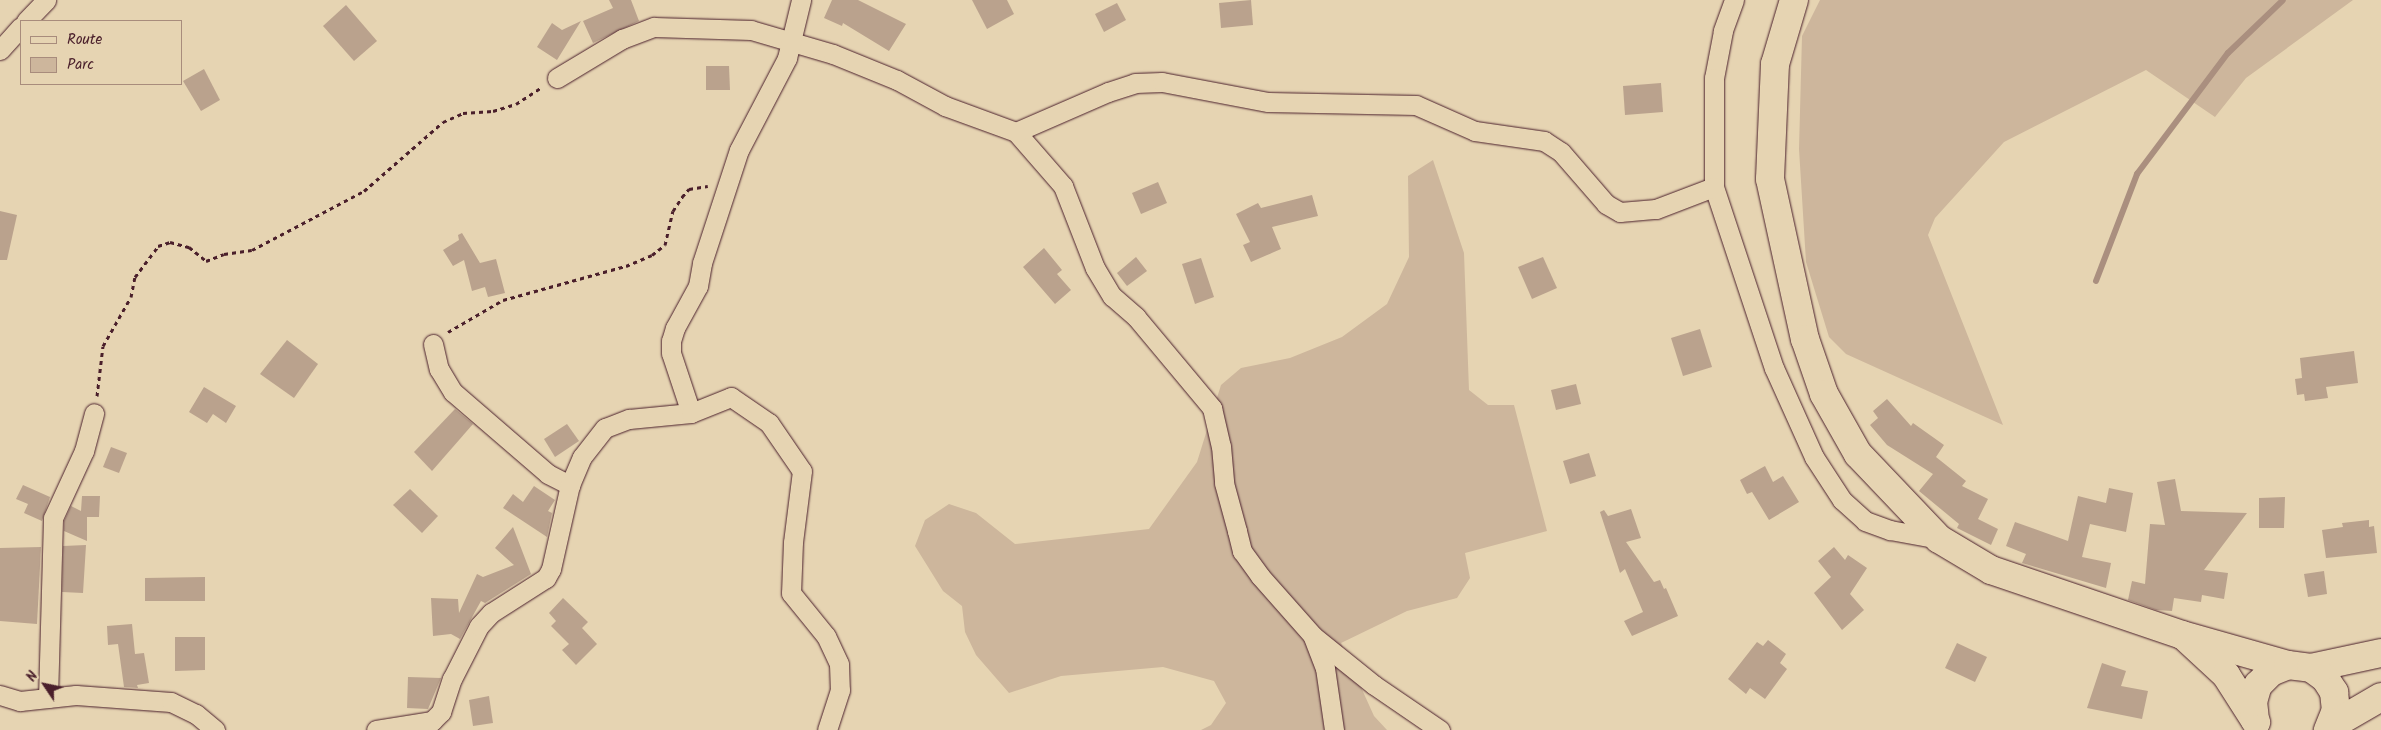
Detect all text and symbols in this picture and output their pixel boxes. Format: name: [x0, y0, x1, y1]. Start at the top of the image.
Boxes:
legend: [20, 20, 182, 85]
text: Route: [67, 28, 102, 52]
text: Parc: [67, 53, 94, 77]
north arrow: [20, 660, 70, 710]
text: N: [21, 667, 44, 686]

